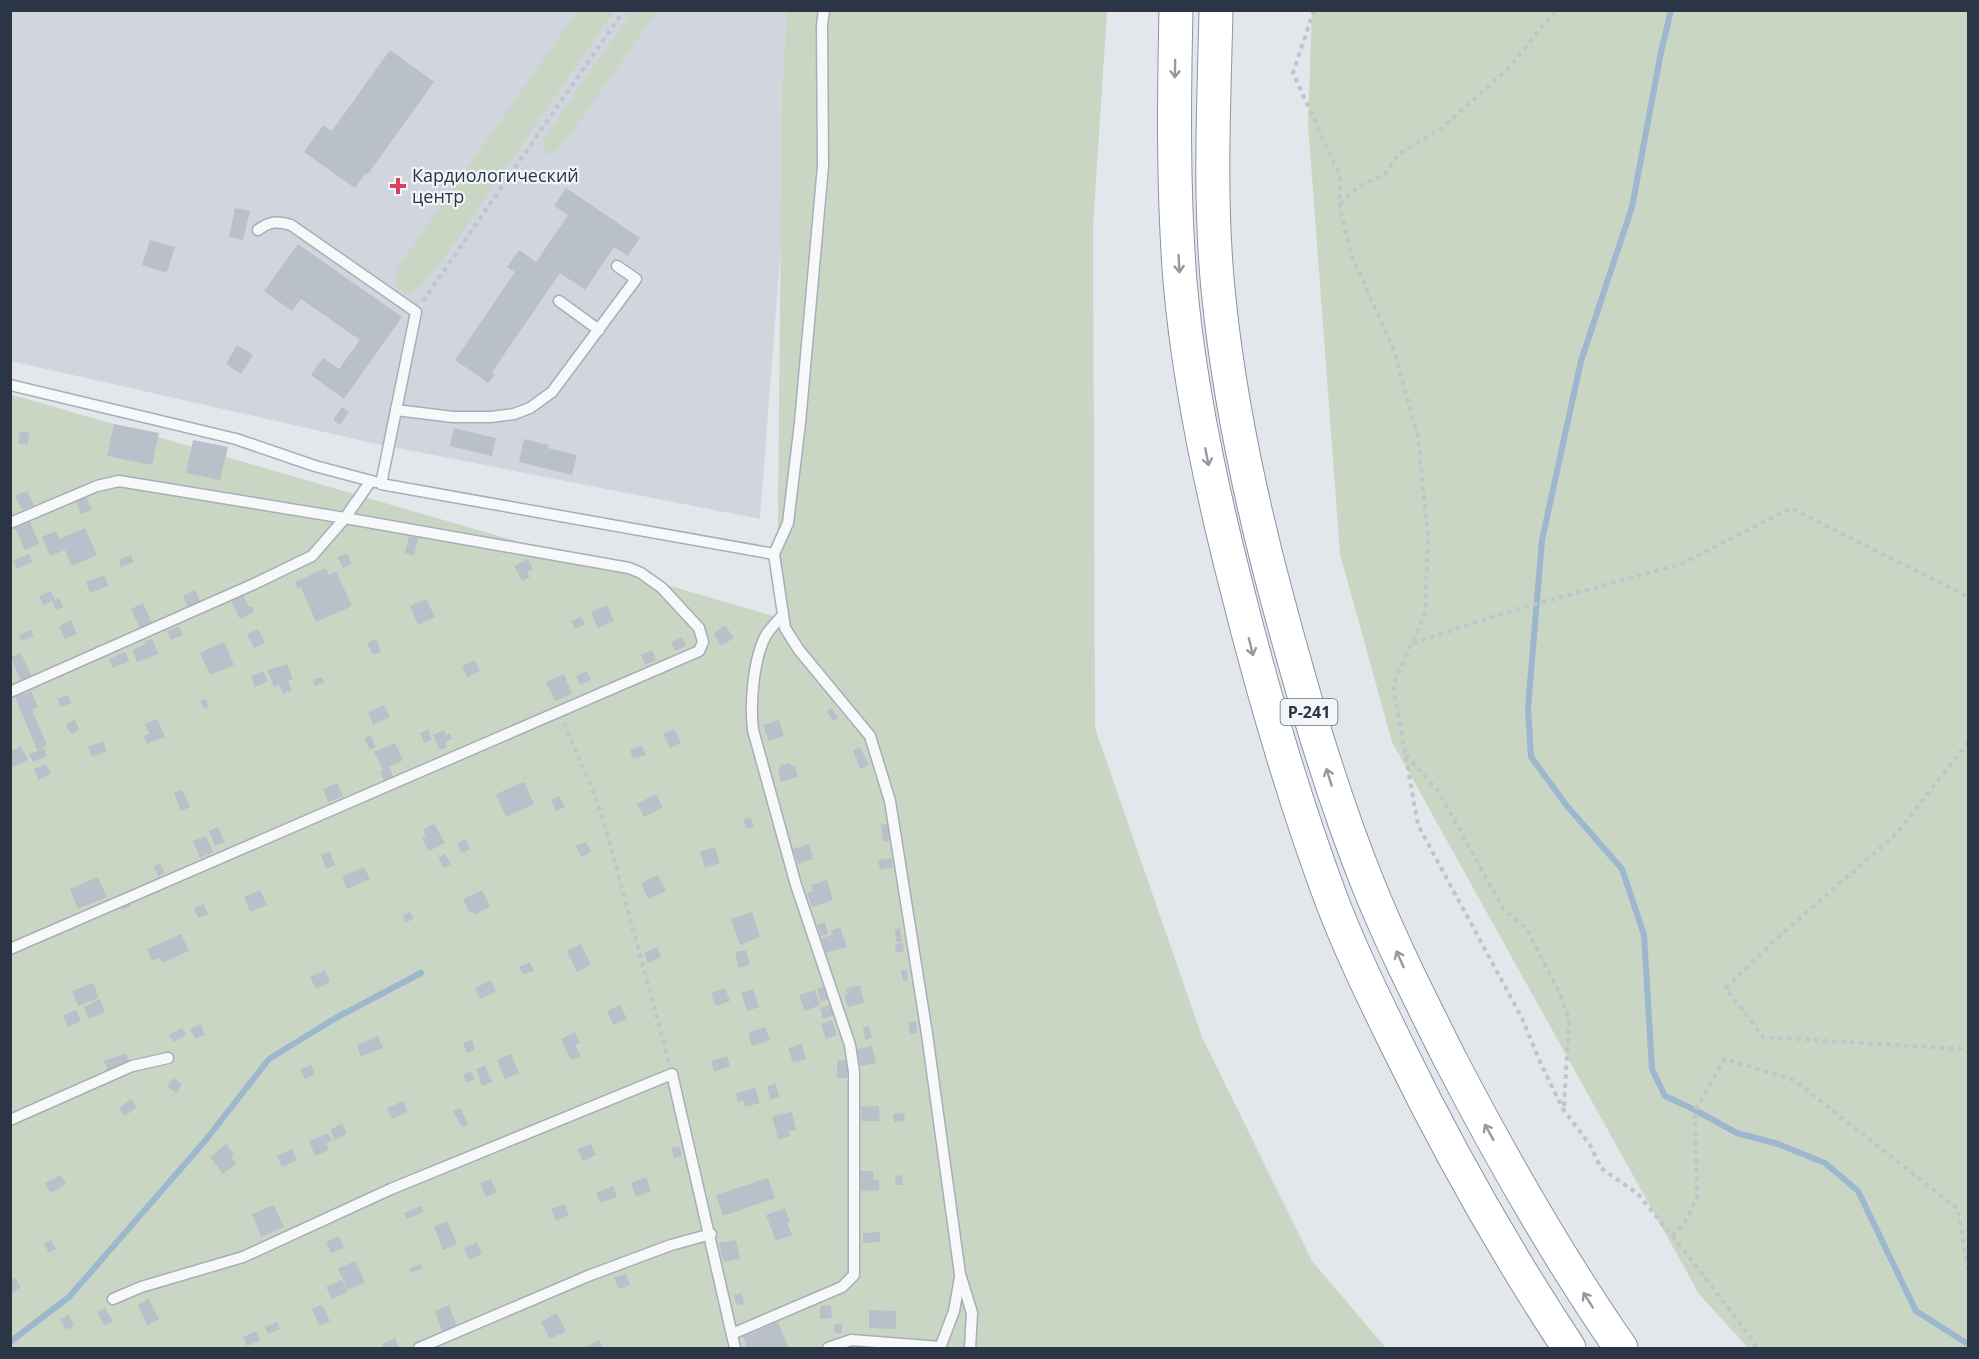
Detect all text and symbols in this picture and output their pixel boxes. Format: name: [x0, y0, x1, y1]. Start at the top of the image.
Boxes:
one-way arrow: [1169, 58, 1181, 78]
place label: Кардиологический центр: [412, 163, 579, 208]
marker: Кардиологический центр: [389, 177, 407, 195]
one-way arrow: [1174, 253, 1185, 273]
one-way arrow: [1201, 446, 1212, 466]
one-way arrow: [1246, 637, 1258, 656]
road number: Р-241: [1280, 699, 1338, 725]
one-way arrow: [1323, 768, 1334, 787]
one-way arrow: [1394, 950, 1405, 968]
one-way arrow: [1483, 1124, 1495, 1141]
one-way arrow: [1582, 1292, 1594, 1309]

